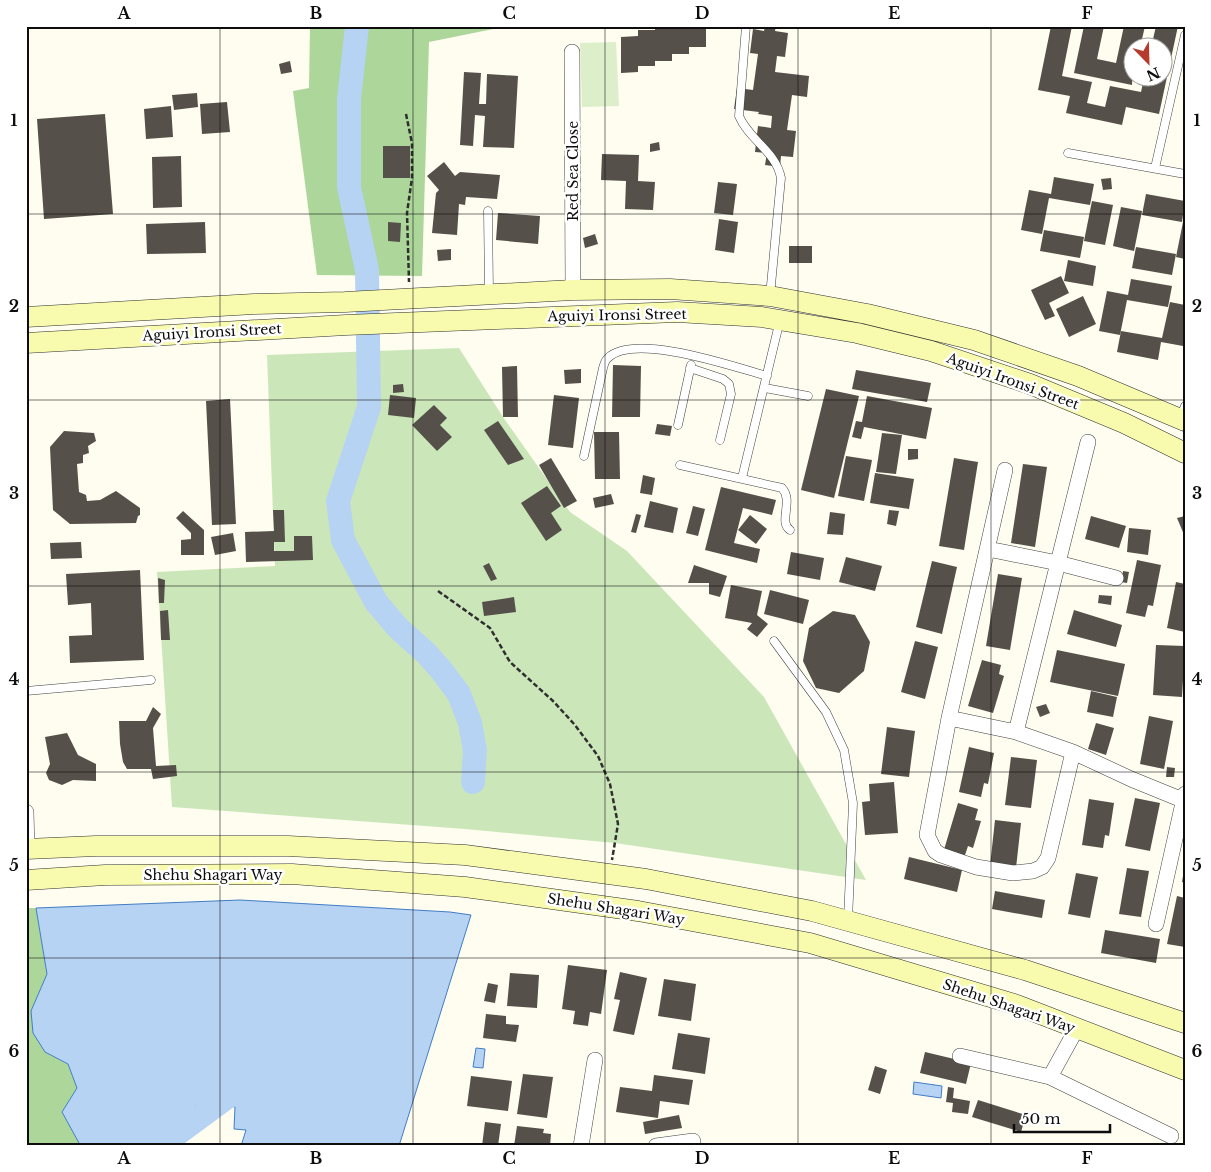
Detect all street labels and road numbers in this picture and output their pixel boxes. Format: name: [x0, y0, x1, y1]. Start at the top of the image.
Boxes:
street label: Red Sea Close: [564, 121, 582, 221]
street label: Aguiyi Ironsi Street: [546, 305, 688, 325]
street label: Aguiyi Ironsi Street: [141, 319, 283, 345]
street label: Aguiyi Ironsi Street: [943, 348, 1082, 414]
street label: Shehu Shagari Way: [144, 866, 282, 884]
street label: Shehu Shagari Way: [546, 889, 686, 929]
street label: Shehu Shagari Way: [940, 975, 1078, 1037]

